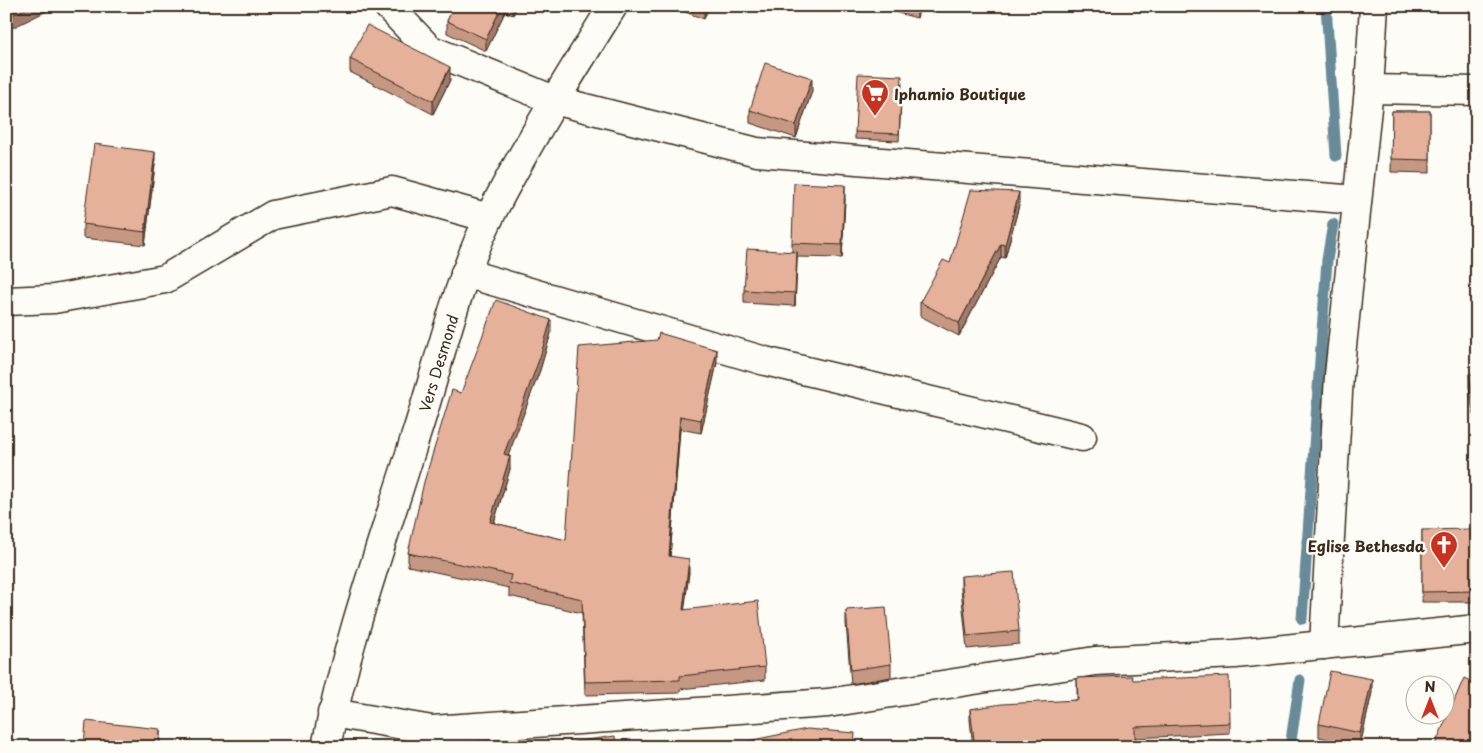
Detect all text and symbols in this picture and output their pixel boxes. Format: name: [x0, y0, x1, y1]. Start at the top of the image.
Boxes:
supermarket icon: Iphamio Boutique: [860, 78, 890, 117]
place label: Iphamio Boutique: [894, 82, 1026, 105]
street label: Vers Desmond: [412, 312, 464, 414]
church icon: Eglise Bethesda: [1429, 530, 1459, 569]
place label: Eglise Bethesda: [1308, 534, 1426, 557]
north arrow: [1406, 676, 1456, 726]
text: N: [1424, 676, 1436, 697]

